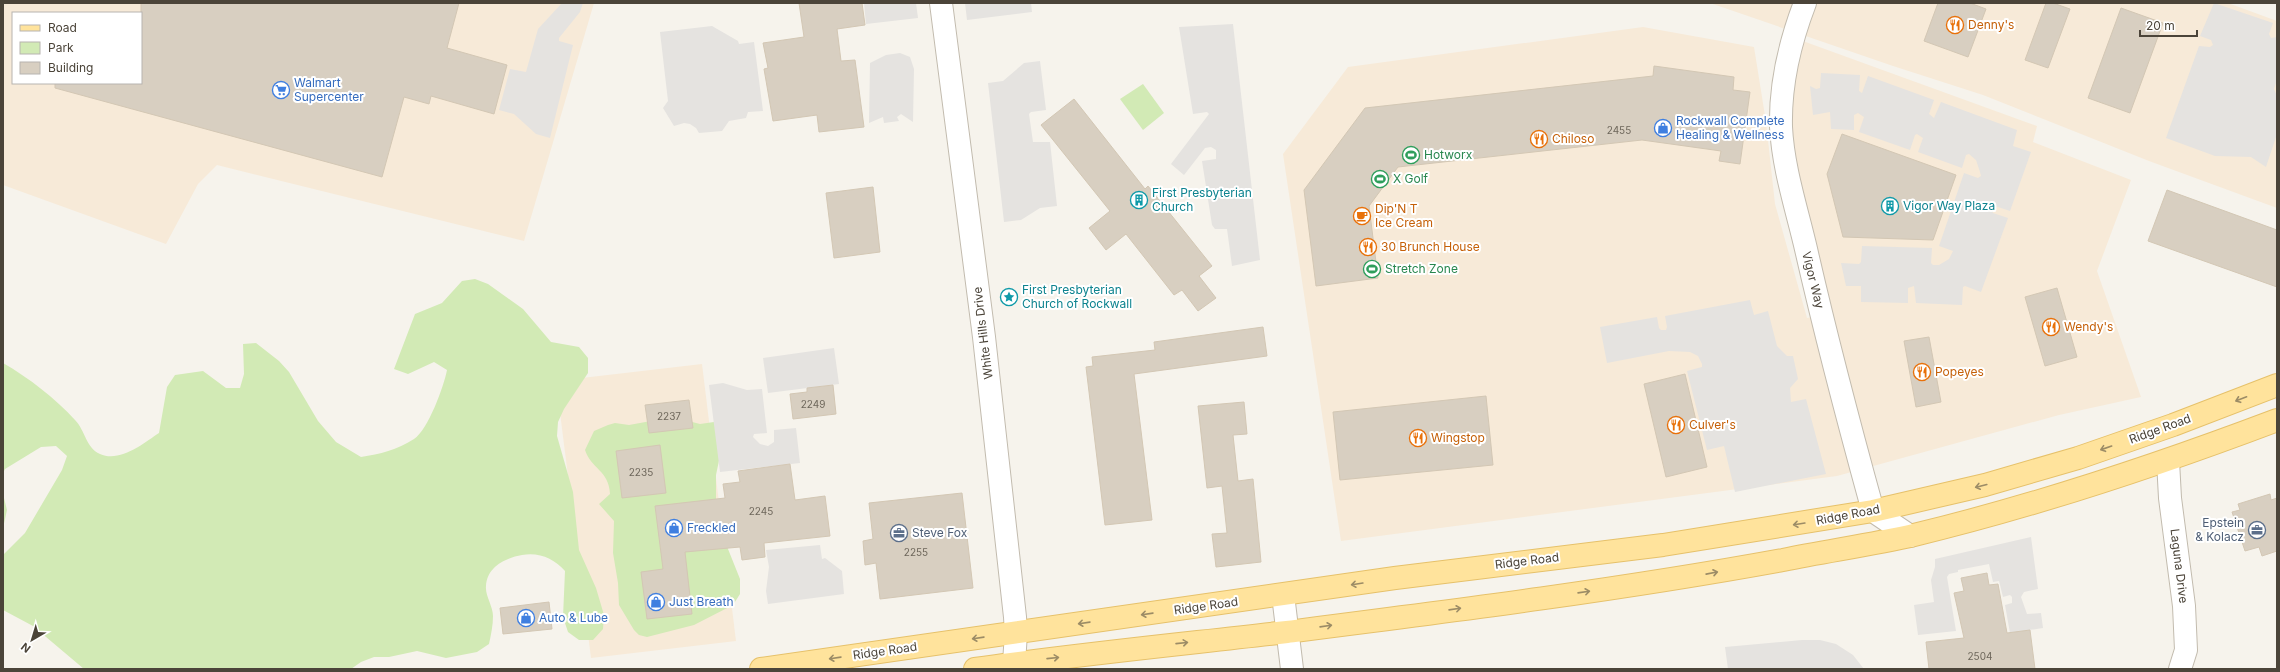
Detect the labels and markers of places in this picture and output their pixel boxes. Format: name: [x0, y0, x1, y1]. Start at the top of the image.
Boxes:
restaurant icon: Denny's: [1945, 15, 1965, 35]
place label: Denny's: [1968, 17, 2014, 32]
place label: Walmart Supercenter: [294, 75, 364, 104]
supermarket icon: Walmart Supercenter: [271, 80, 291, 100]
place label: Rockwall Complete Healing & Wellness: [1676, 113, 1784, 142]
shop icon: Rockwall Complete Healing & Wellness: [1653, 118, 1673, 138]
restaurant icon: Chiloso: [1529, 129, 1549, 149]
place label: Chiloso: [1552, 131, 1594, 146]
sports icon: Hotworx: [1401, 145, 1421, 165]
place label: Hotworx: [1424, 147, 1473, 162]
sports icon: X Golf: [1370, 169, 1390, 189]
place label: X Golf: [1393, 171, 1429, 186]
place label: First Presbyterian Church: [1152, 185, 1252, 214]
building icon: First Presbyterian Church: [1129, 190, 1149, 210]
building icon: Vigor Way Plaza: [1880, 196, 1900, 216]
place label: Vigor Way Plaza: [1903, 198, 1995, 213]
place label: Dip'N T Ice Cream: [1375, 201, 1433, 230]
cafe icon: Dip'N T Ice Cream: [1352, 206, 1372, 226]
restaurant icon: 30 Brunch House: [1358, 237, 1378, 257]
place label: 30 Brunch House: [1381, 239, 1480, 254]
sports icon: Stretch Zone: [1362, 259, 1382, 279]
place label: Stretch Zone: [1385, 261, 1458, 276]
place label: First Presbyterian Church of Rockwall: [1022, 282, 1132, 311]
place icon: First Presbyterian Church of Rockwall: [999, 287, 1019, 307]
restaurant icon: Wendy's: [2041, 317, 2061, 337]
place label: Wendy's: [2064, 319, 2113, 334]
restaurant icon: Popeyes: [1912, 362, 1932, 382]
place label: Popeyes: [1935, 364, 1984, 379]
restaurant icon: Culver's: [1666, 415, 1686, 435]
place label: Culver's: [1689, 417, 1736, 432]
restaurant icon: Wingstop: [1408, 428, 1428, 448]
place label: Wingstop: [1431, 430, 1485, 445]
place label: Epstein & Kolacz: [2195, 515, 2244, 544]
shop icon: Freckled: [664, 518, 684, 538]
place label: Freckled: [687, 520, 736, 535]
office icon: Epstein & Kolacz: [2247, 520, 2267, 540]
office icon: Steve Fox: [889, 523, 909, 543]
place label: Steve Fox: [912, 525, 968, 540]
shop icon: Just Breath: [646, 592, 666, 612]
place label: Just Breath: [669, 594, 734, 609]
shop icon: Auto & Lube: [516, 608, 536, 628]
place label: Auto & Lube: [539, 610, 608, 625]

